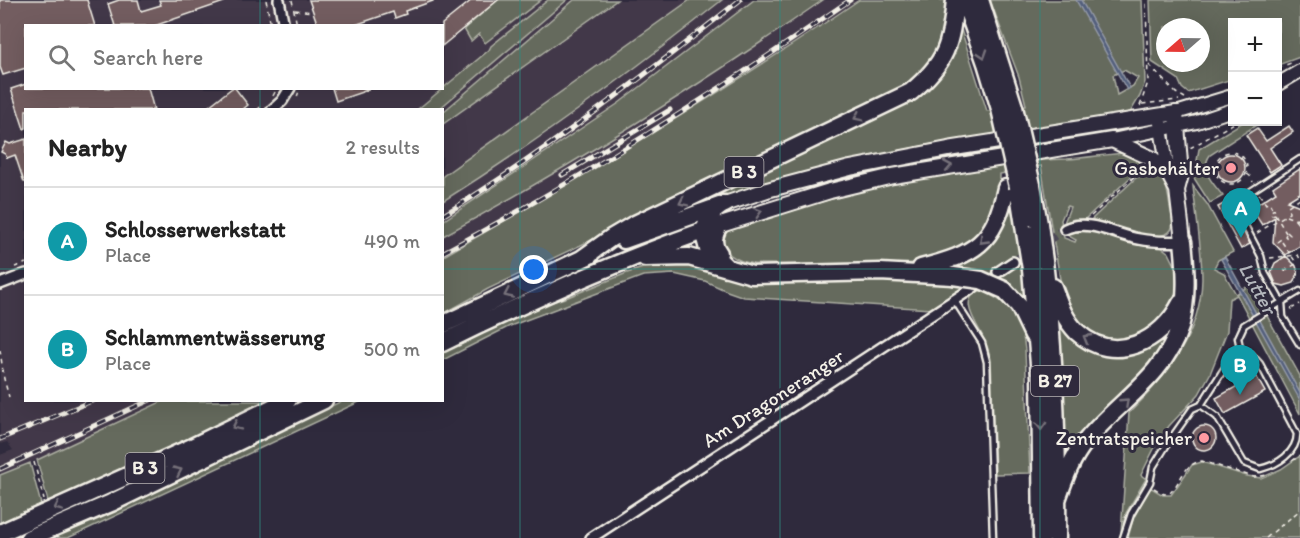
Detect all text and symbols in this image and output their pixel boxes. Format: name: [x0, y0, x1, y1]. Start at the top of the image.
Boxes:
north arrow: [1156, 18, 1210, 72]
map controls: [1228, 18, 1282, 126]
button: +: [1228, 18, 1282, 72]
search box: [24, 24, 444, 90]
icon: search: [45, 41, 78, 74]
text: Search here: [93, 44, 203, 71]
one-way arrow: [976, 48, 989, 59]
button: −: [1228, 72, 1282, 126]
one-way arrow: [854, 109, 865, 121]
text: Nearby: [48, 131, 127, 163]
text: 2 results: [346, 135, 420, 159]
place label: Gasbehälter: [1114, 156, 1219, 180]
road number: B 3: [724, 157, 764, 187]
one-way arrow: [943, 161, 953, 173]
marker: Gasbehälter: [1224, 161, 1238, 175]
pin: A: [1222, 188, 1260, 238]
one-way arrow: [678, 194, 689, 206]
one-way arrow: [752, 207, 763, 219]
text: Schlosserwerkstatt: [105, 216, 286, 243]
text: A: [61, 229, 74, 253]
text: 490 m: [364, 229, 420, 253]
one-way arrow: [979, 233, 990, 244]
text: Place: [105, 243, 151, 267]
your location: [519, 255, 548, 284]
water label: Lutter: [1234, 258, 1284, 321]
one-way arrow: [504, 286, 515, 298]
text: Schlammentwässerung: [105, 324, 325, 351]
one-way arrow: [1083, 334, 1093, 345]
text: B: [61, 337, 74, 361]
text: 500 m: [364, 337, 420, 361]
street label: Am Dragoneranger: [698, 343, 848, 453]
pin: B: [1220, 346, 1260, 395]
text: Place: [105, 351, 151, 375]
road number: B 27: [1031, 366, 1079, 396]
one-way arrow: [1118, 398, 1129, 409]
one-way arrow: [231, 418, 242, 430]
one-way arrow: [1035, 422, 1048, 431]
place label: Zentratspeicher: [1056, 426, 1192, 450]
marker: Zentratspeicher: [1197, 431, 1211, 445]
road number: B 3: [126, 453, 164, 483]
one-way arrow: [172, 466, 183, 478]
one-way arrow: [54, 500, 65, 512]

